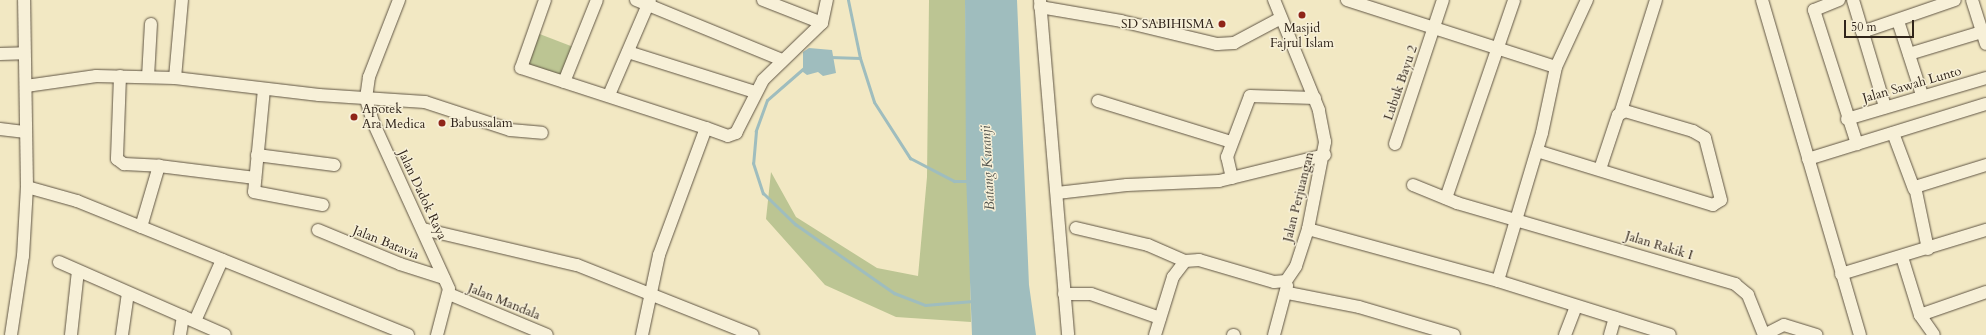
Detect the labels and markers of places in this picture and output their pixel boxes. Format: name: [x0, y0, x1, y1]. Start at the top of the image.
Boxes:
marker: Masjid Fajrul Islam: [1297, 10, 1307, 20]
place label: SD SABIHISMA: [1121, 16, 1214, 32]
marker: SD SABIHISMA: [1217, 19, 1227, 29]
place label: Masjid Fajrul Islam: [1270, 21, 1334, 52]
place label: Apotek Ara Medica: [362, 102, 425, 133]
marker: Apotek Ara Medica: [349, 112, 359, 122]
place label: Babussalam: [450, 115, 513, 131]
marker: Babussalam: [437, 118, 447, 128]

